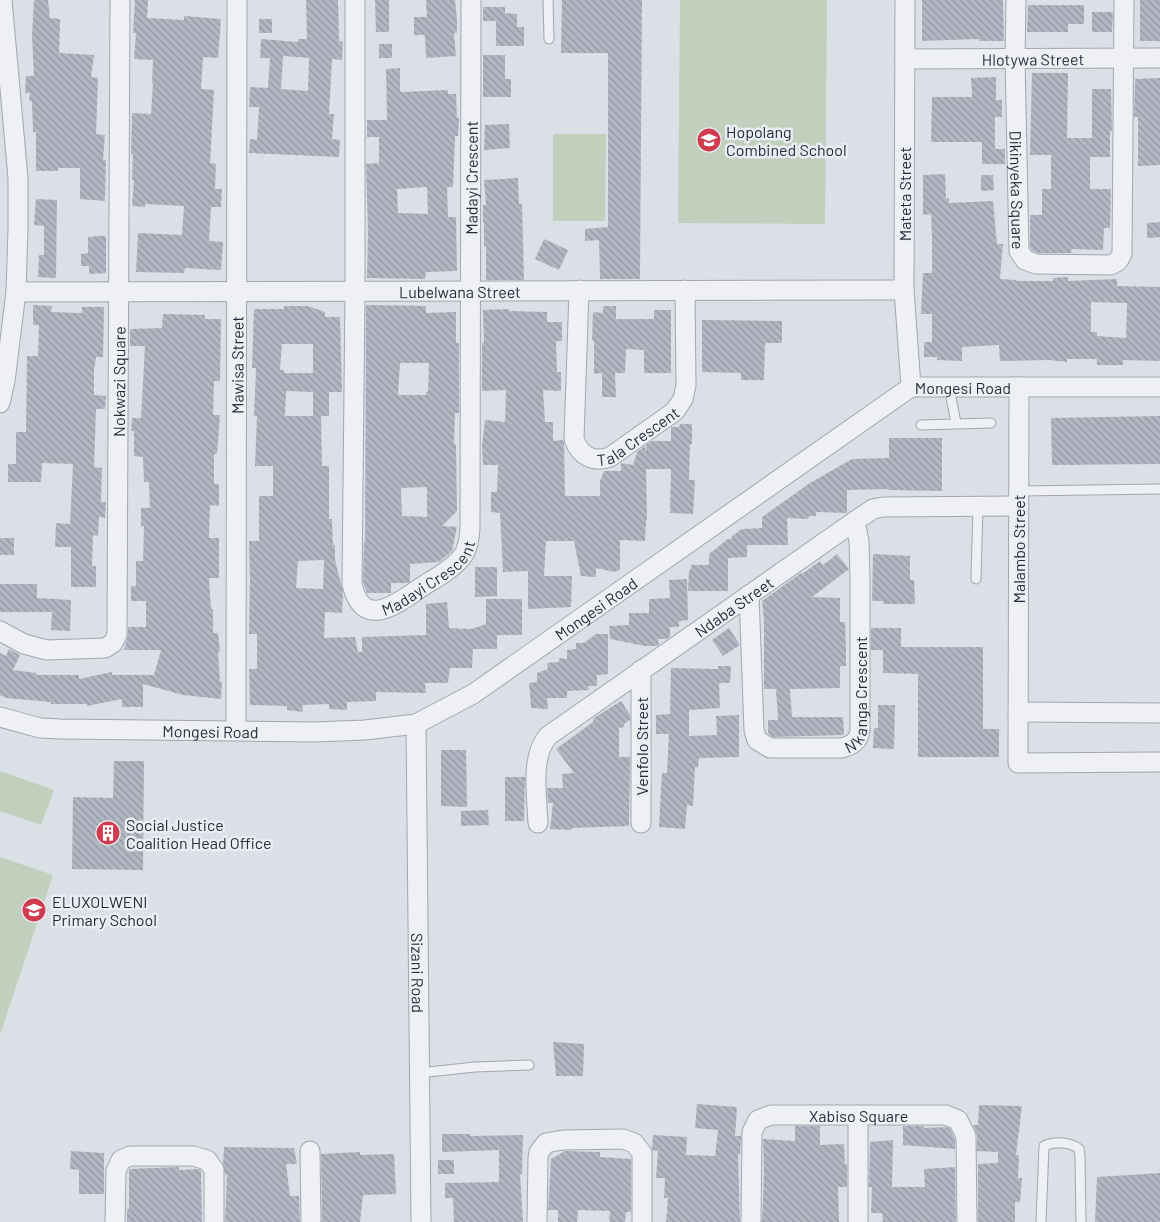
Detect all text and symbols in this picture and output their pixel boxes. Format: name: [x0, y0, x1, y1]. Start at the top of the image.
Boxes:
street label: Hlotywa Street: [982, 49, 1084, 68]
street label: Madayi Crescent: [461, 121, 480, 235]
place label: Hopolang Combined School: [726, 122, 847, 159]
school or university icon: Hopolang Combined School: [696, 127, 722, 153]
street label: Dikinyeka Square: [1007, 130, 1028, 250]
street label: Mateta Street: [895, 147, 914, 241]
street label: Lubelwana Street: [399, 281, 521, 301]
street label: Mawisa Street: [227, 316, 246, 414]
street label: Nokwazi Square: [108, 326, 128, 437]
street label: Mongesi Road: [915, 378, 1011, 397]
street label: Tala Crescent: [596, 402, 682, 469]
street label: Malambo Street: [1009, 495, 1028, 603]
street label: Madayi Crescent: [379, 539, 478, 619]
street label: Ndaba Street: [690, 572, 776, 640]
street label: Mongesi Road: [551, 573, 640, 643]
street label: Nkanga Crescent: [841, 636, 870, 756]
street label: Venfolo Street: [632, 697, 651, 795]
street label: Mongesi Road: [162, 721, 259, 741]
place label: Social Justice Coalition Head Office: [126, 815, 272, 852]
building icon: Social Justice Coalition Head Office: [95, 820, 121, 846]
place label: ELUXOLWENI Primary School: [52, 892, 157, 929]
school or university icon: ELUXOLWENI Primary School: [21, 897, 47, 923]
street label: Sizani Road: [409, 933, 428, 1013]
street label: Xabiso Square: [809, 1106, 908, 1125]

